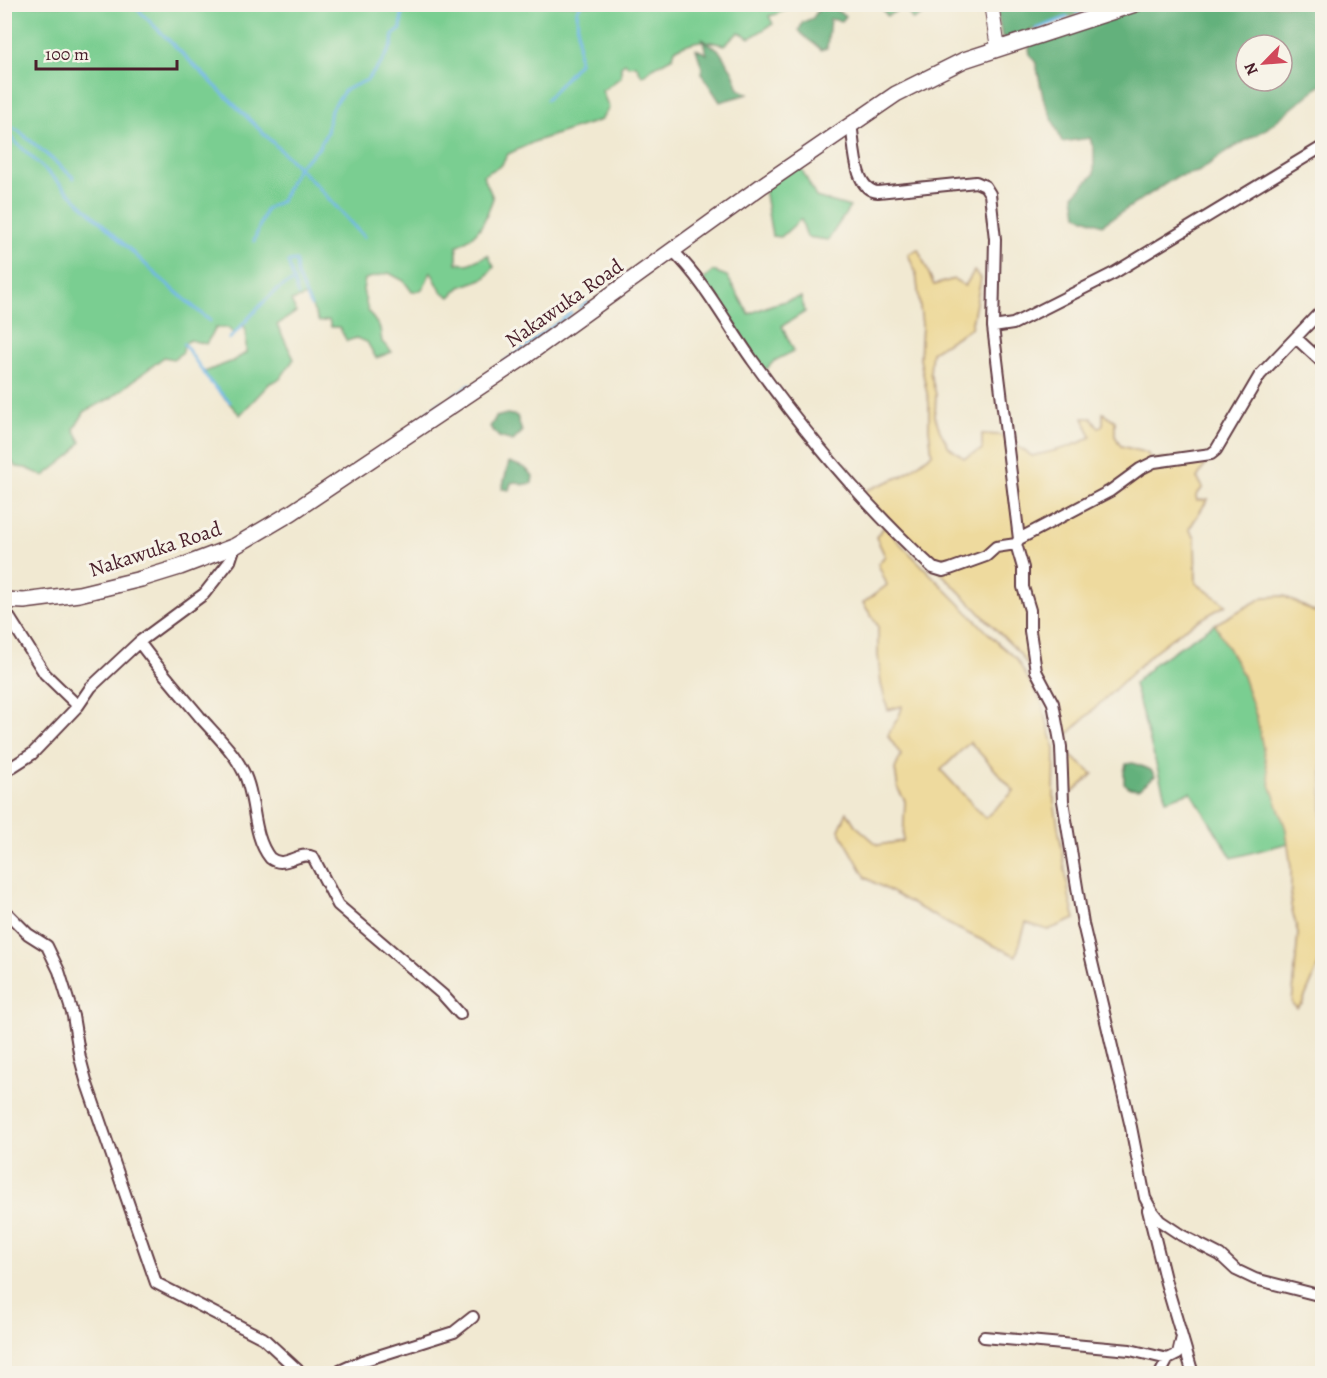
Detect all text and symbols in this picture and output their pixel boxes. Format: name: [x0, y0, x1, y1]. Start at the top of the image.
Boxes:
scale bar: [36, 33, 177, 71]
north arrow: [1234, 33, 1294, 93]
text: 100 m: [45, 42, 89, 66]
text: N: [1239, 59, 1264, 79]
street label: Nakawuka Road: [500, 252, 629, 354]
street label: Nakawuka Road: [85, 514, 226, 584]

